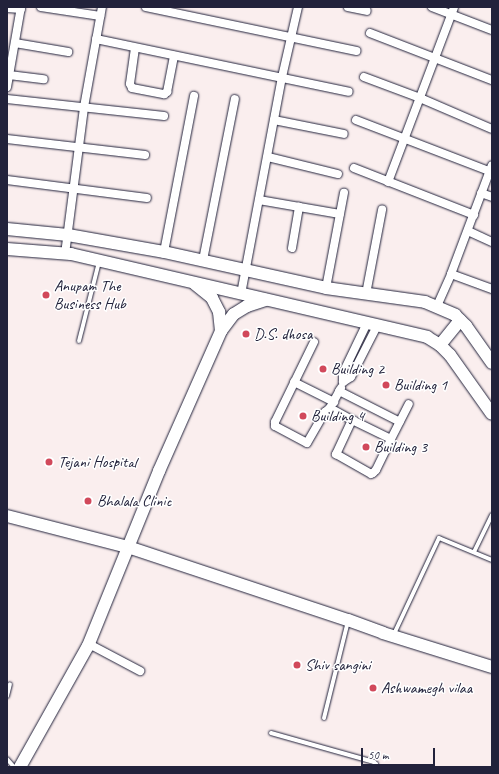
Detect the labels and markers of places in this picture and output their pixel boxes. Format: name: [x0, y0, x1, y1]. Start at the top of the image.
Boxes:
place label: Anupam The Business Hub: [54, 276, 126, 314]
marker: Anupam The Business Hub: [41, 290, 51, 300]
place label: D.S. dhosa: [254, 324, 312, 344]
marker: D.S. dhosa: [241, 329, 251, 339]
place label: Building 2: [331, 359, 384, 379]
marker: Building 2: [318, 364, 328, 374]
place label: Building 1: [394, 375, 447, 395]
marker: Building 1: [381, 380, 391, 390]
place label: Building 4: [311, 406, 364, 426]
marker: Building 4: [298, 411, 308, 421]
place label: Building 3: [374, 437, 427, 457]
marker: Building 3: [361, 442, 371, 452]
place label: Tejani Hospital: [58, 452, 137, 472]
marker: Tejani Hospital: [43, 456, 55, 468]
place label: Bhalala Clinic: [97, 491, 171, 511]
marker: Bhalala Clinic: [82, 495, 94, 507]
place label: Shiv sangini: [305, 655, 371, 675]
marker: Shiv sangini: [292, 660, 302, 670]
place label: Ashwamegh vilaa: [381, 678, 472, 698]
marker: Ashwamegh vilaa: [368, 683, 378, 693]

